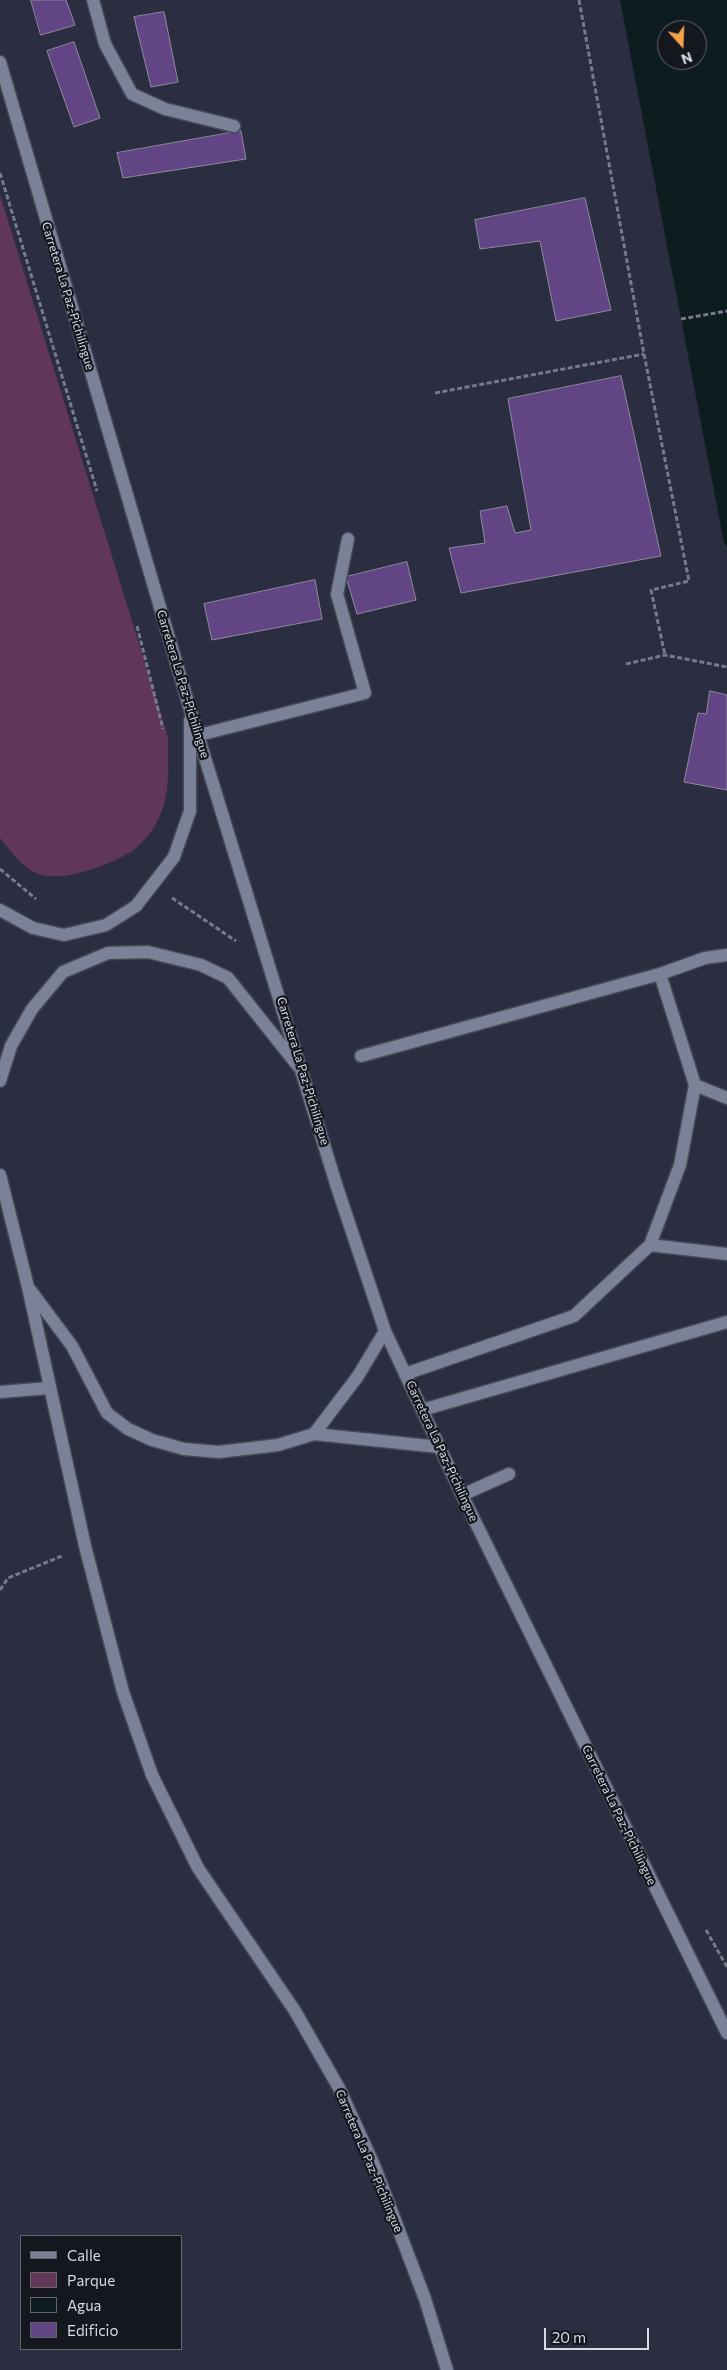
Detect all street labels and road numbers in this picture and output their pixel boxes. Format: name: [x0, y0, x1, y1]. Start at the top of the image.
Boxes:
street label: Carretera La Paz-Pichilingue: [39, 220, 97, 372]
street label: Carretera La Paz-Pichilingue: [154, 608, 212, 760]
street label: Carretera La Paz-Pichilingue: [274, 995, 332, 1147]
street label: Carretera La Paz-Pichilingue: [403, 1378, 481, 1524]
street label: Carretera La Paz-Pichilingue: [579, 1743, 659, 1887]
street label: Carretera La Paz-Pichilingue: [332, 2087, 406, 2235]

